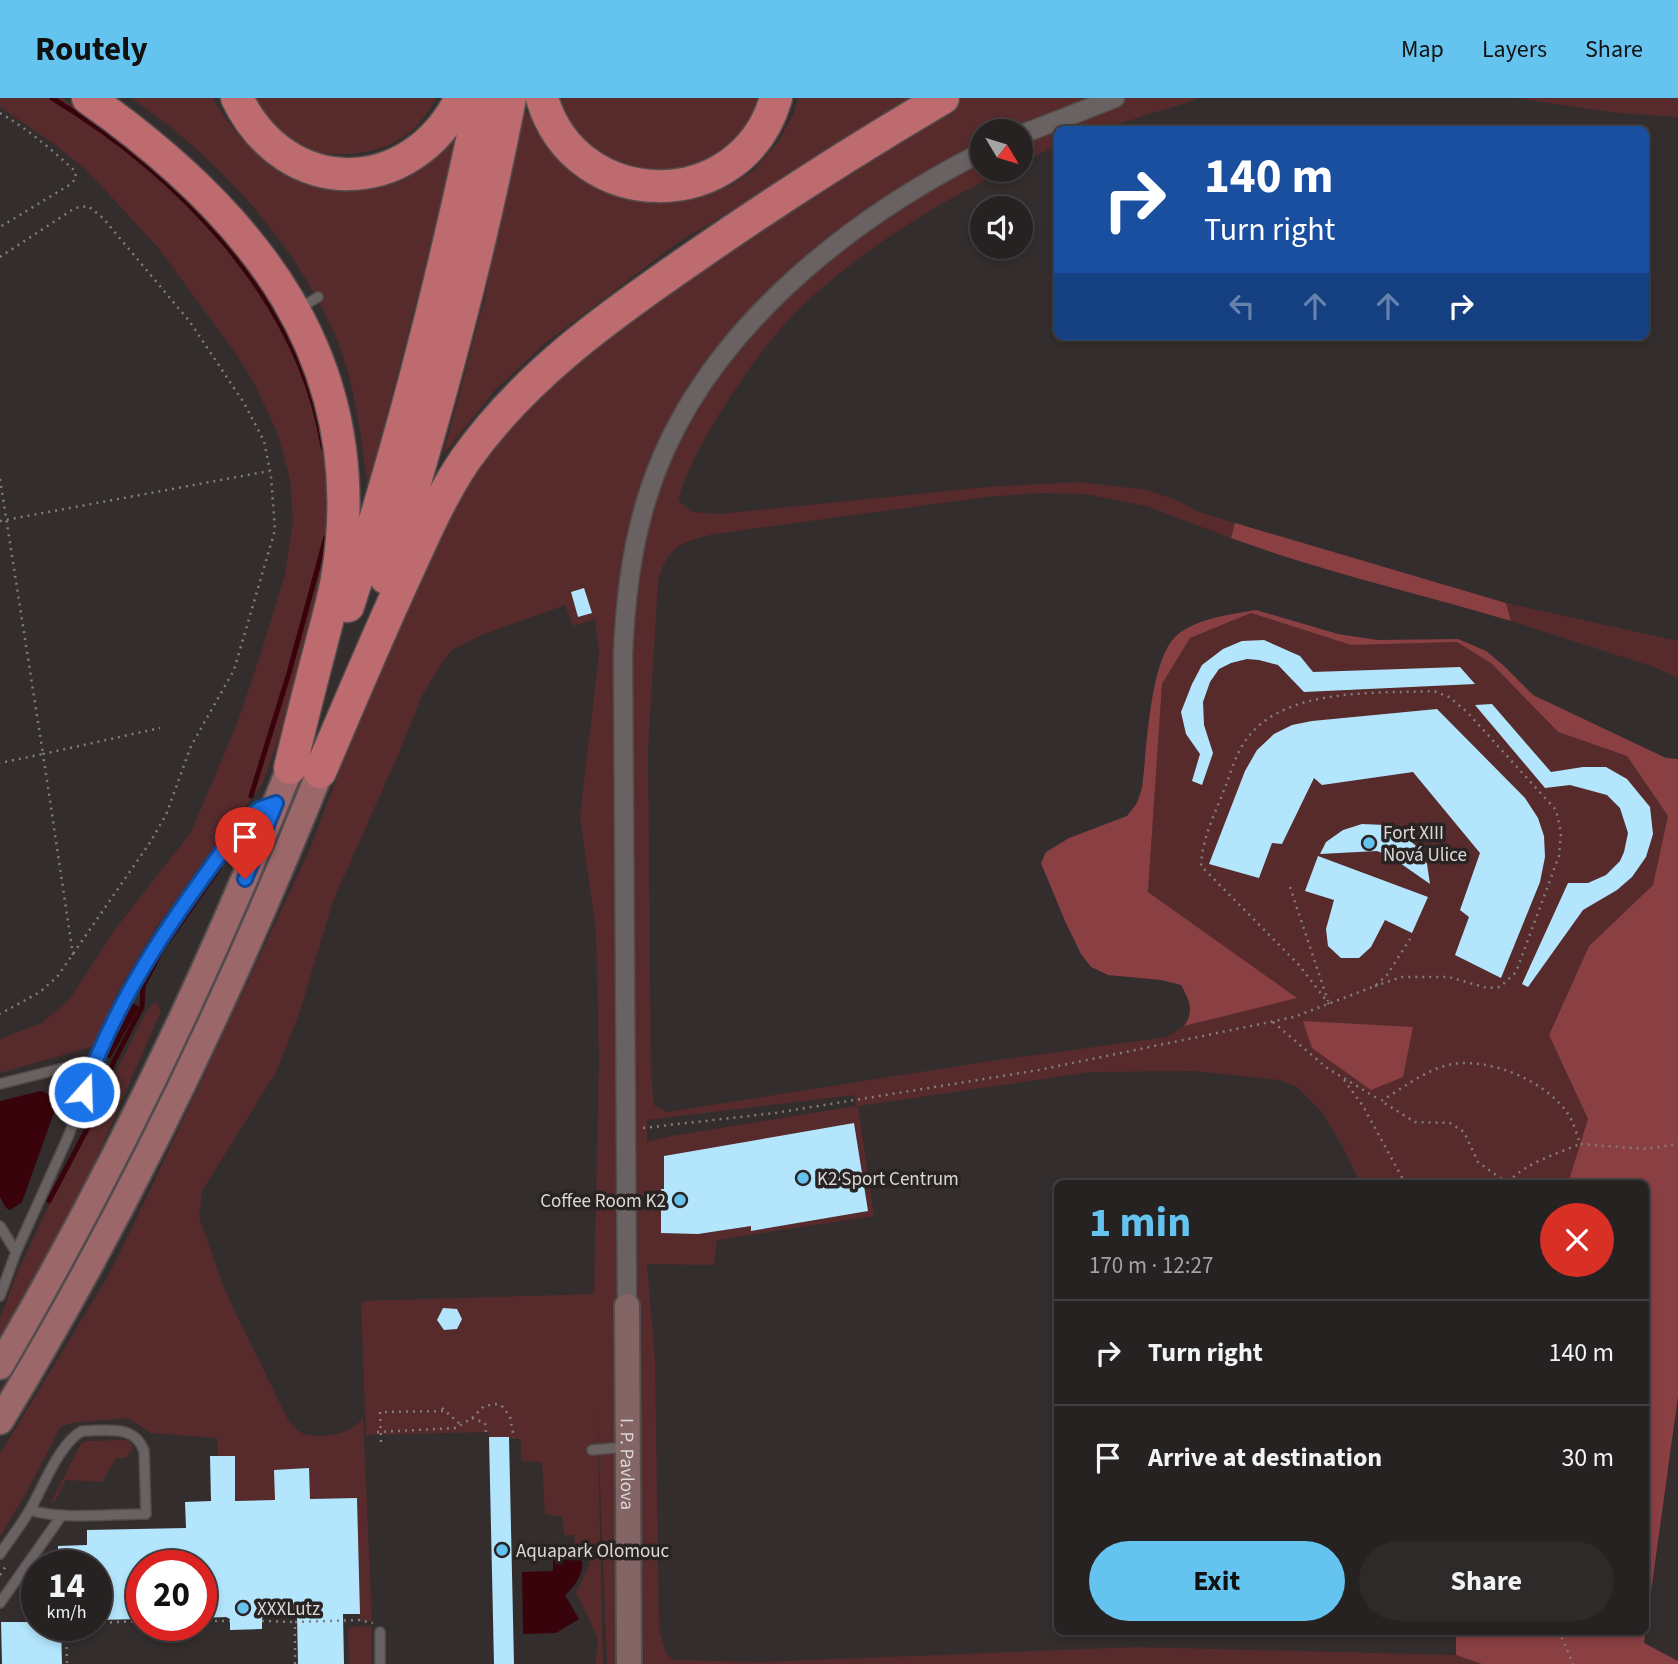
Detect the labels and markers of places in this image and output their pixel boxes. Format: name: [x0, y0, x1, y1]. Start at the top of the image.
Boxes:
pin: [215, 807, 275, 879]
place label: Fort XIII Nová Ulice: [1383, 820, 1467, 869]
marker: Fort XIII Nová Ulice: [1361, 835, 1377, 851]
place label: K2 Sport Centrum: [817, 1166, 959, 1193]
marker: K2 Sport Centrum: [795, 1170, 811, 1186]
place label: Coffee Room K2: [540, 1188, 666, 1215]
marker: Coffee Room K2: [672, 1192, 688, 1208]
place label: Aquapark Olomouc: [516, 1538, 670, 1565]
marker: Aquapark Olomouc: [494, 1542, 510, 1558]
place label: XXXLutz: [257, 1596, 320, 1623]
marker: XXXLutz: [235, 1600, 251, 1616]

